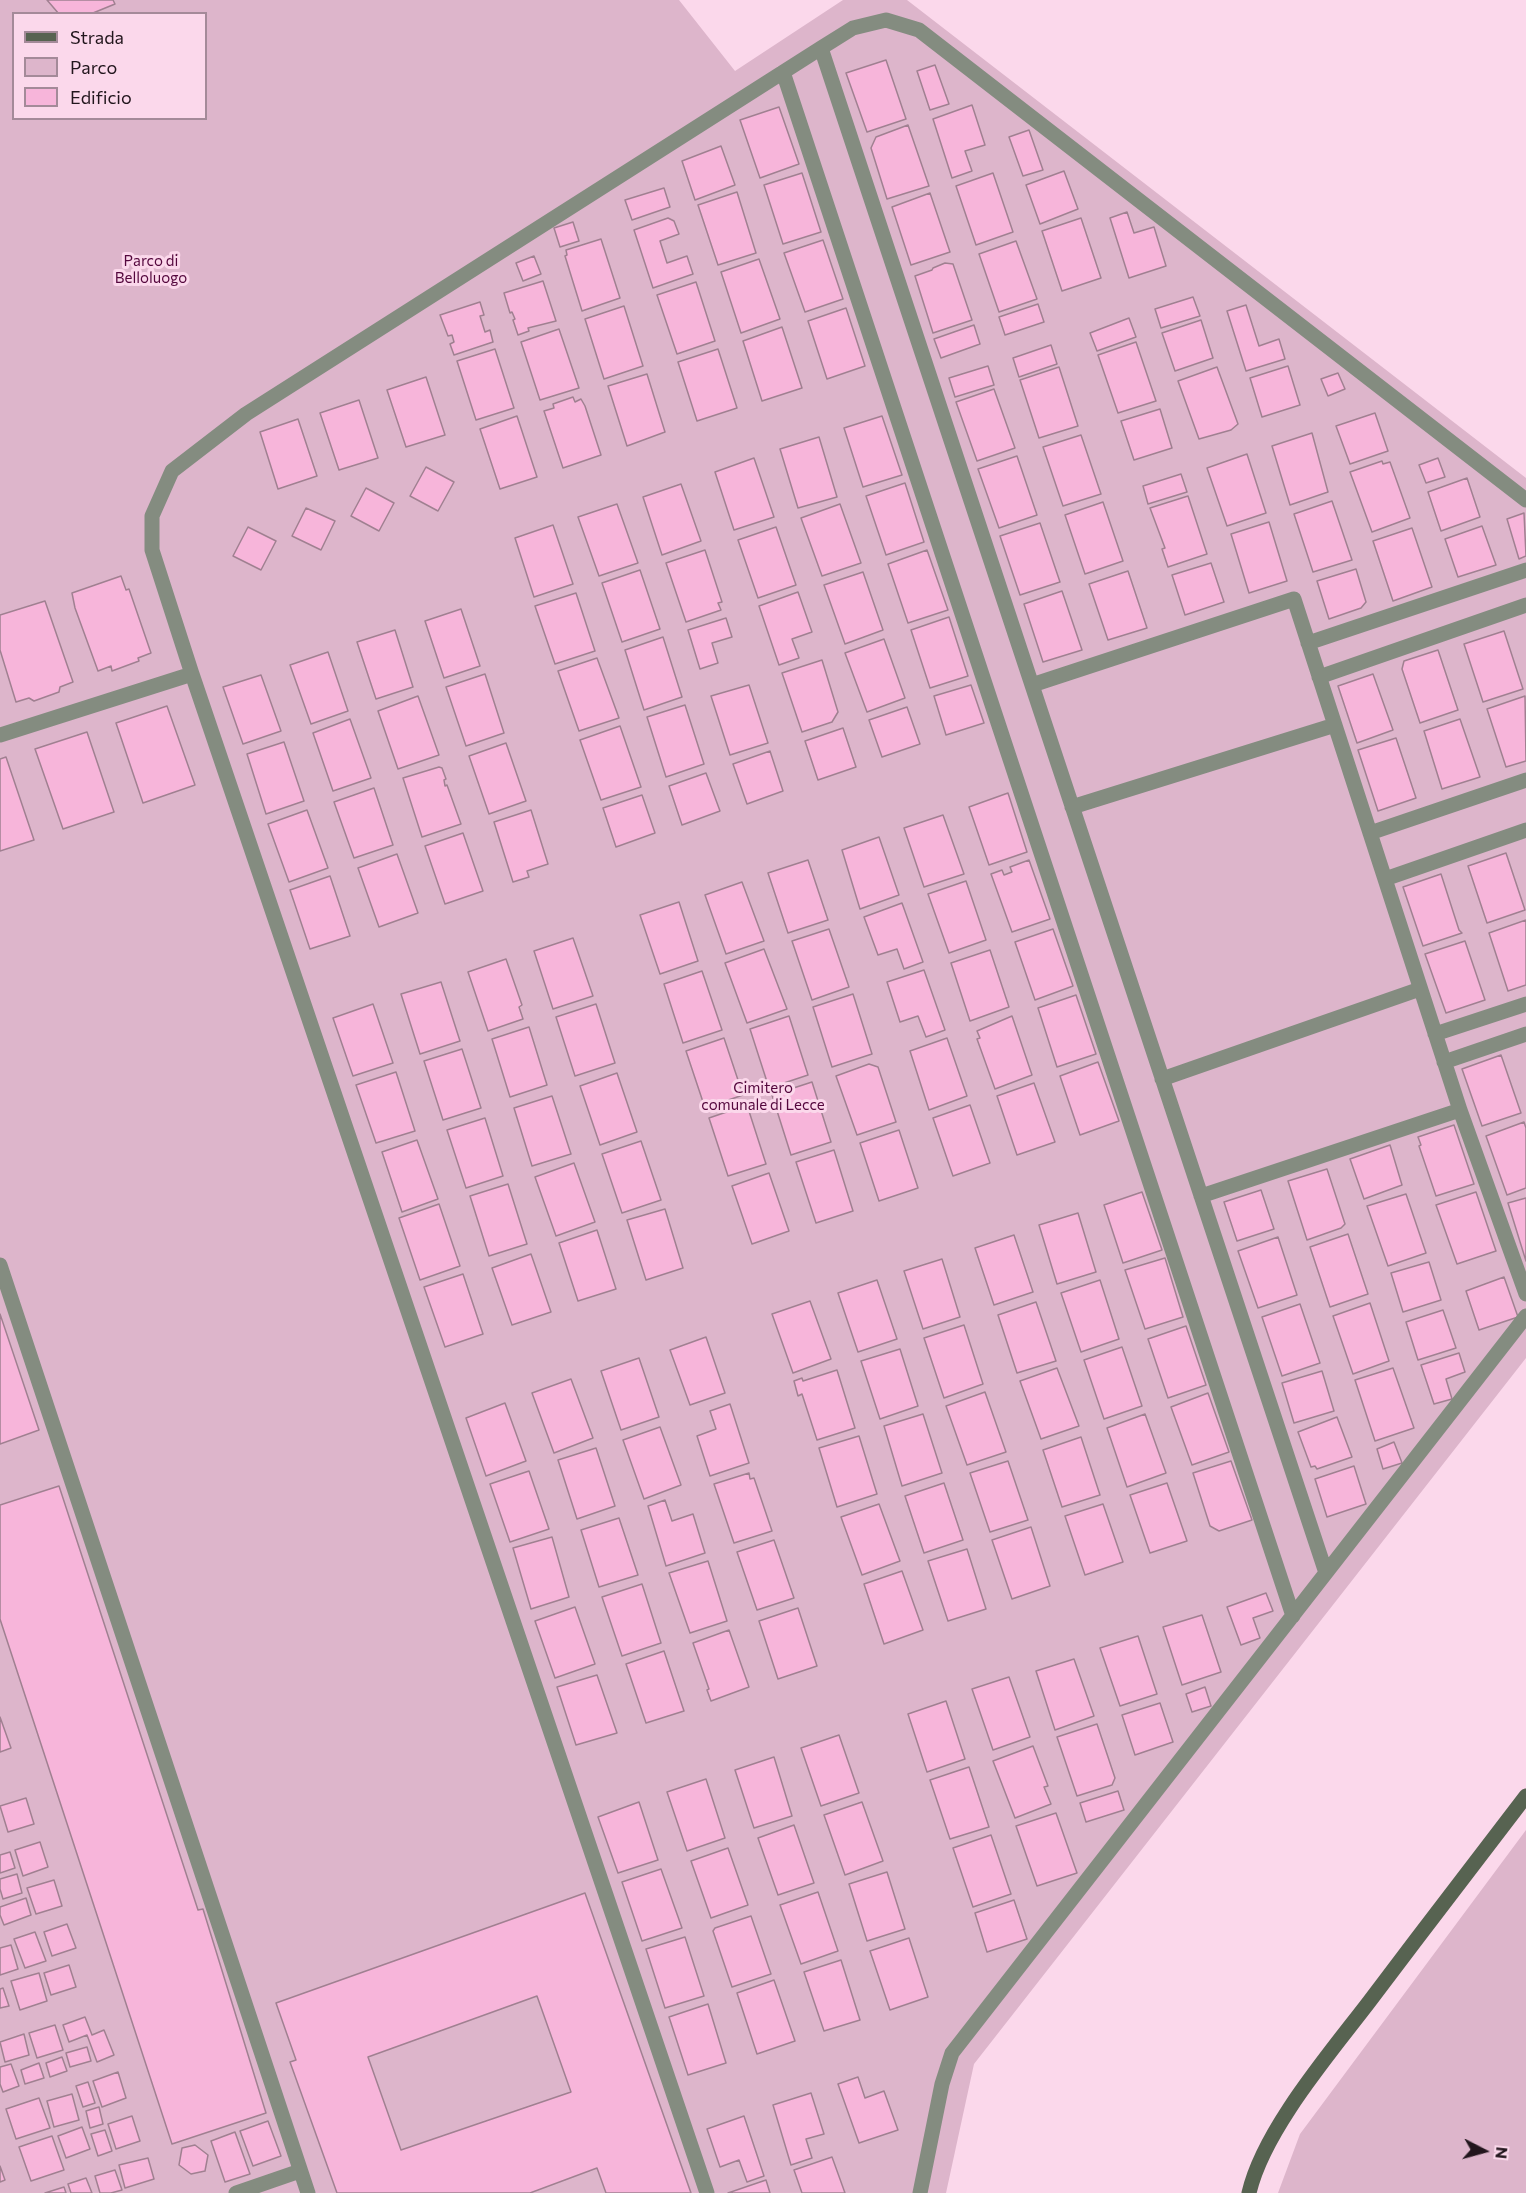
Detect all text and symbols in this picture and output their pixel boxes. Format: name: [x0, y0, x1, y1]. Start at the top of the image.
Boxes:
legend: [12, 12, 207, 120]
text: Strada: [70, 26, 124, 48]
text: Parco: [70, 56, 117, 78]
text: Edificio: [70, 86, 132, 108]
park label: Parco di Belloluogo: [115, 252, 187, 287]
park label: Cimitero comunale di Lecce: [701, 1079, 825, 1114]
north arrow: [1454, 2121, 1514, 2181]
text: N: [1492, 2146, 1512, 2160]

